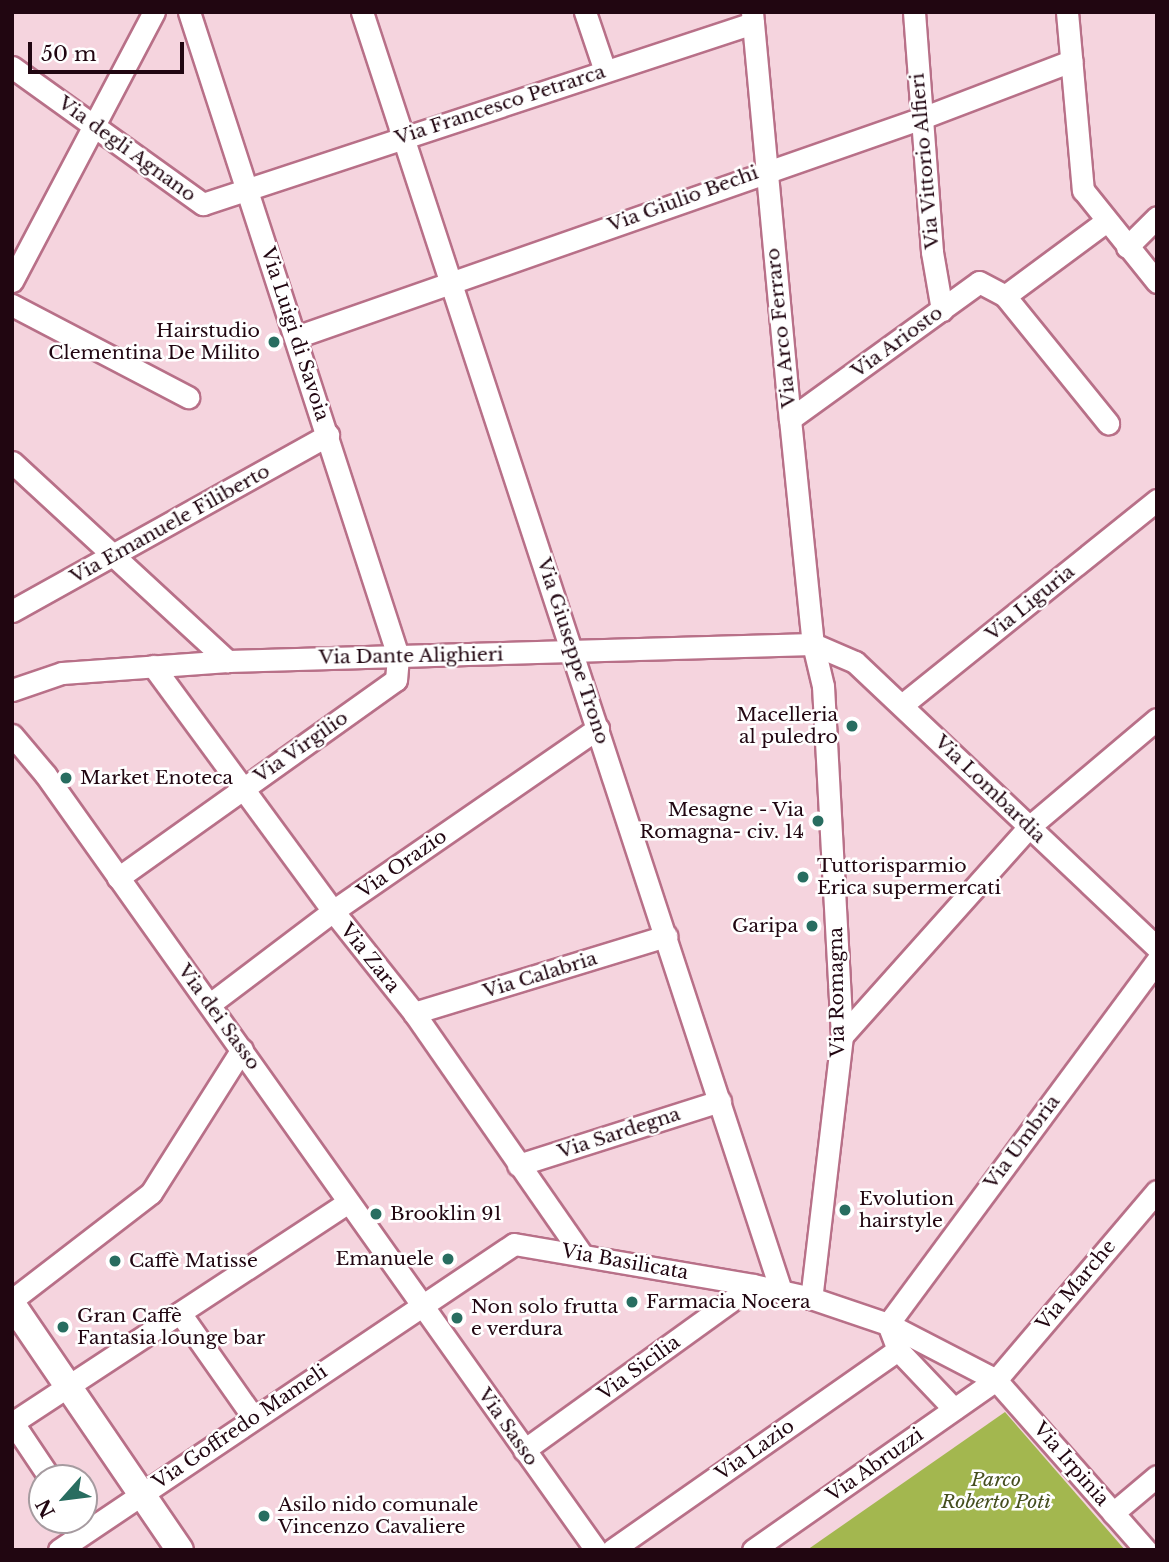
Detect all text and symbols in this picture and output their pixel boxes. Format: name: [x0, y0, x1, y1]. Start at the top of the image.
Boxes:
scale bar: [32, 28, 187, 72]
text: 50 m: [41, 41, 96, 67]
street label: Via Francesco Petrarca: [392, 60, 608, 150]
street label: Via Vittorio Alfieri: [906, 71, 944, 251]
street label: Via degli Agnano: [53, 91, 201, 207]
street label: Via Giulio Bechi: [605, 161, 761, 237]
street label: Via Luigi di Savoia: [256, 244, 334, 424]
street label: Via Arco Ferraro: [761, 246, 801, 410]
street label: Via Ariosto: [847, 301, 947, 383]
place label: Hairstudio Clementina De Milito: [48, 320, 260, 364]
marker: Hairstudio Clementina De Milito: [266, 334, 282, 350]
street label: Via Emanuele Filiberto: [66, 459, 274, 589]
street label: Via Giuseppe Trono: [532, 555, 614, 747]
street label: Via Liguria: [981, 560, 1079, 646]
street label: Via Dante Alighieri: [318, 643, 504, 669]
place label: Macelleria al puledro: [736, 704, 838, 748]
street label: Via Virgilio: [249, 706, 353, 788]
marker: Macelleria al puledro: [844, 718, 860, 734]
street label: Via Lombardia: [930, 730, 1050, 848]
place label: Market Enoteca: [80, 767, 233, 789]
marker: Market Enoteca: [58, 770, 74, 786]
place label: Mesagne - Via Romagna- civ. 14: [639, 799, 804, 843]
marker: Mesagne - Via Romagna- civ. 14: [810, 813, 826, 829]
street label: Via Orazio: [353, 825, 451, 903]
place label: Tuttorisparmio Erica supermercati: [817, 855, 1001, 899]
marker: Tuttorisparmio Erica supermercati: [795, 869, 811, 885]
place label: Garipa: [732, 915, 798, 937]
marker: Garipa: [804, 918, 820, 934]
street label: Via Zara: [335, 919, 405, 997]
street label: Via Romagna: [824, 927, 850, 1057]
street label: Via Calabria: [480, 947, 600, 1003]
street label: Via dei Sasso: [173, 960, 265, 1074]
street label: Via Umbria: [979, 1090, 1065, 1194]
street label: Via Sardegna: [555, 1102, 683, 1164]
place label: Evolution hairstyle: [859, 1188, 954, 1232]
marker: Evolution hairstyle: [837, 1202, 853, 1218]
place label: Brooklin 91: [390, 1203, 502, 1225]
marker: Brooklin 91: [368, 1206, 384, 1222]
street label: Via Marche: [1031, 1235, 1121, 1335]
street label: Via Basilicata: [560, 1240, 690, 1284]
place label: Emanuele: [336, 1248, 434, 1270]
place label: Caffè Matisse: [129, 1250, 258, 1272]
marker: Emanuele: [440, 1251, 456, 1267]
marker: Caffè Matisse: [107, 1253, 123, 1269]
place label: Farmacia Nocera: [646, 1291, 811, 1313]
marker: Farmacia Nocera: [624, 1294, 640, 1310]
place label: Non solo frutta e verdura: [471, 1296, 618, 1340]
place label: Gran Caffè Fantasia lounge bar: [77, 1305, 266, 1349]
marker: Non solo frutta e verdura: [449, 1310, 465, 1326]
marker: Gran Caffè Fantasia lounge bar: [55, 1319, 71, 1335]
street label: Via Sicilia: [594, 1331, 684, 1405]
street label: Via Goffredo Mameli: [148, 1360, 332, 1494]
street label: Via Sasso: [473, 1384, 543, 1470]
street label: Via Lazio: [711, 1415, 799, 1485]
street label: Via Irpinia: [1028, 1417, 1114, 1511]
street label: Via Abruzzi: [822, 1423, 928, 1507]
north arrow: [28, 1464, 98, 1534]
park label: Parco Roberto Potì: [941, 1469, 1051, 1513]
place label: Asilo nido comunale Vincenzo Cavaliere: [278, 1494, 479, 1538]
text: N: [31, 1495, 60, 1521]
marker: Asilo nido comunale Vincenzo Cavaliere: [256, 1508, 272, 1524]

